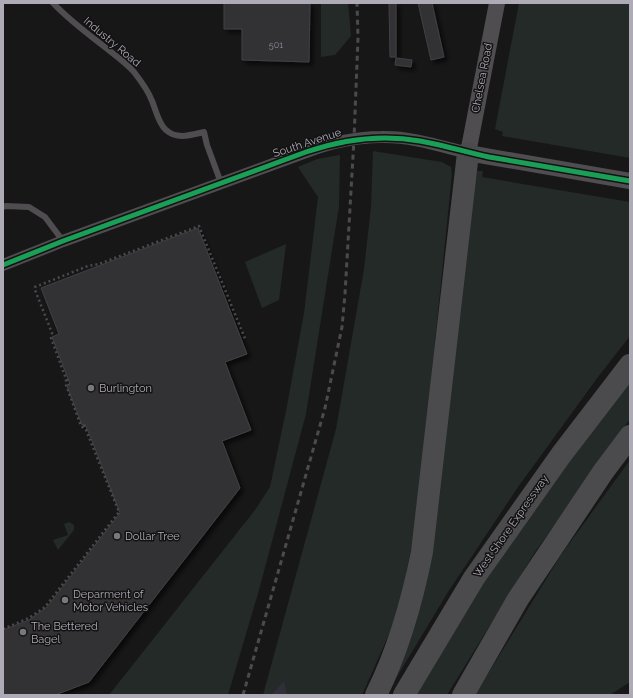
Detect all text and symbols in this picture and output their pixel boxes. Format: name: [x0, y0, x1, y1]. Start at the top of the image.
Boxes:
street label: Industry Road: [81, 14, 143, 70]
house number: 501: [269, 40, 283, 50]
street label: Chelsea Road: [469, 42, 495, 114]
street label: South Avenue: [271, 126, 343, 160]
place label: Burlington: [99, 382, 152, 395]
marker: Burlington: [86, 383, 96, 393]
street label: West Shore Expressway: [471, 472, 551, 580]
place label: Dollar Tree: [125, 530, 180, 543]
marker: Dollar Tree: [112, 531, 122, 541]
place label: Deparment of Motor Vehicles: [73, 588, 148, 614]
marker: Deparment of Motor Vehicles: [60, 595, 70, 605]
place label: The Bettered Bagel: [31, 620, 98, 646]
marker: The Bettered Bagel: [18, 627, 28, 637]

